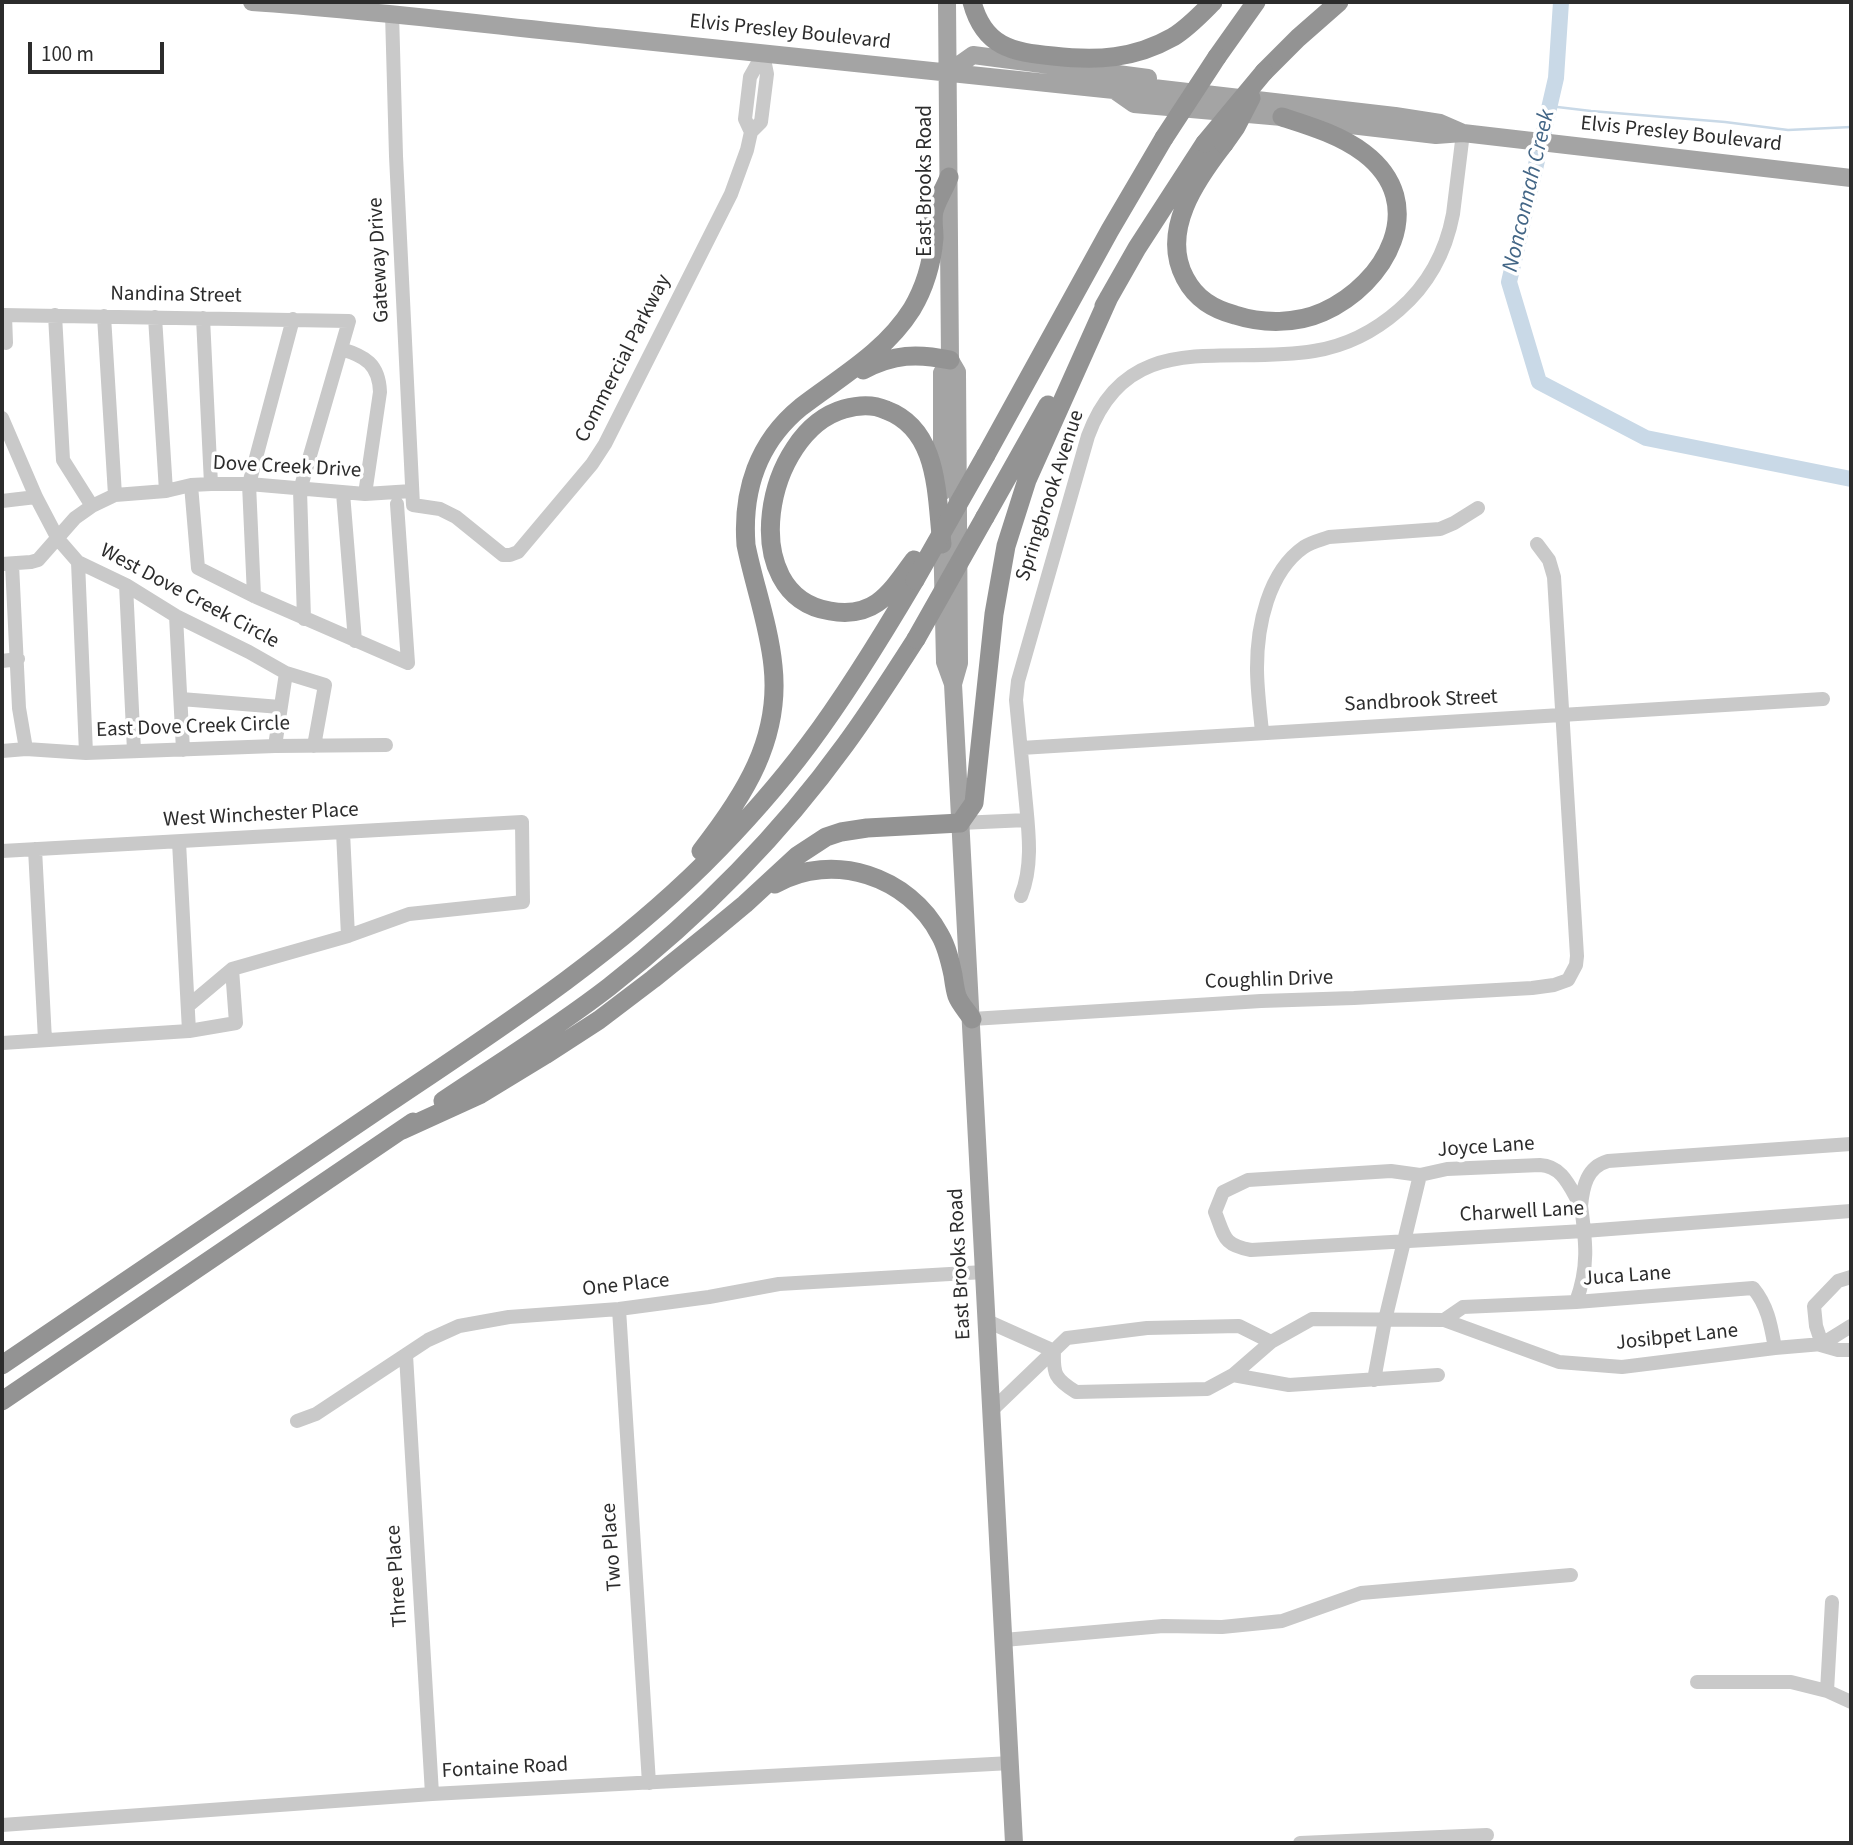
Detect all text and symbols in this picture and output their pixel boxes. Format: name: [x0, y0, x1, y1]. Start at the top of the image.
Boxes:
street label: Elvis Presley Boulevard: [688, 10, 892, 56]
scale bar: [32, 28, 168, 72]
text: 100 m: [41, 39, 94, 69]
street label: East Brooks Road: [913, 105, 939, 257]
water label: Nonconnah Creek: [1498, 107, 1562, 275]
street label: Elvis Presley Boulevard: [1579, 112, 1783, 158]
street label: Gateway Drive: [364, 197, 396, 323]
street label: Commercial Parkway: [571, 271, 677, 447]
street label: Nandina Street: [110, 282, 242, 310]
street label: Springbrook Avenue: [1011, 407, 1091, 585]
street label: Dove Creek Drive: [212, 452, 362, 484]
street label: West Dove Creek Circle: [95, 539, 283, 655]
street label: Sandbrook Street: [1344, 685, 1498, 719]
street label: East Dove Creek Circle: [96, 712, 290, 744]
street label: West Winchester Place: [163, 798, 359, 834]
street label: Coughlin Drive: [1204, 966, 1334, 996]
street label: Joyce Lane: [1436, 1132, 1536, 1164]
street label: East Brooks Road: [944, 1187, 978, 1341]
street label: Charwell Lane: [1459, 1197, 1585, 1229]
street label: Juca Lane: [1582, 1261, 1672, 1293]
street label: One Place: [581, 1269, 671, 1303]
street label: Josibpet Lane: [1615, 1319, 1739, 1357]
street label: Two Place: [597, 1502, 629, 1592]
street label: Three Place: [382, 1524, 414, 1628]
street label: Fontaine Road: [441, 1753, 569, 1785]

